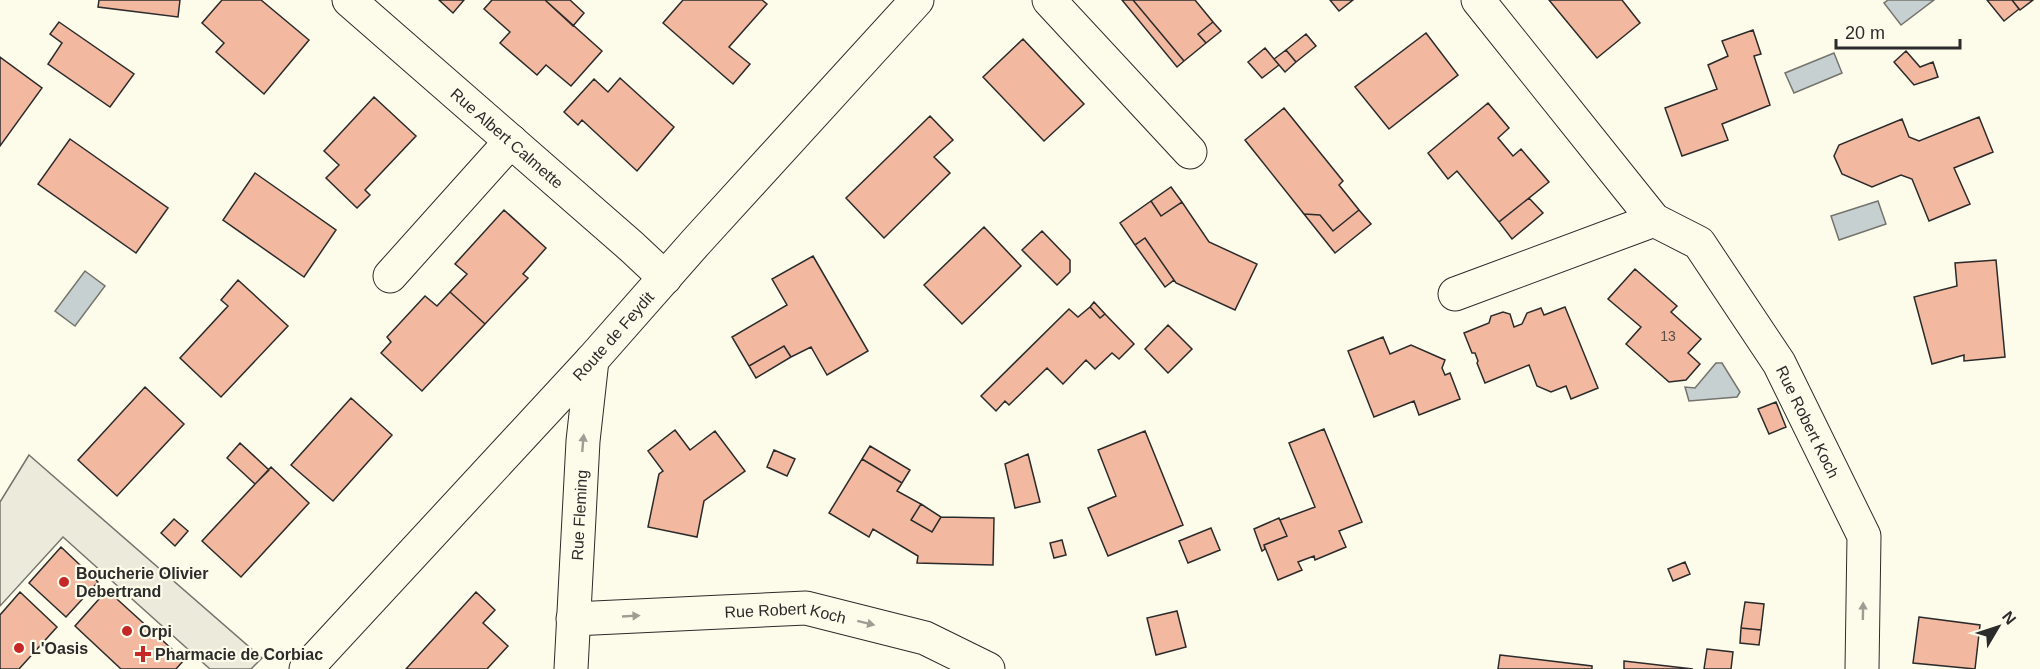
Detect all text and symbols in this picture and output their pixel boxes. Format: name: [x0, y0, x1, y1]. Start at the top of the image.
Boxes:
scale bar: [1836, 12, 1960, 50]
text: 20 m: [1845, 23, 1885, 43]
street label: Rue Albert Calmette: [447, 85, 567, 192]
street label: Route de Feydit: [569, 288, 658, 384]
house number: 13: [1660, 328, 1676, 344]
street label: Rue Robert Koch: [1773, 363, 1842, 481]
one-way arrow: [578, 433, 588, 452]
street label: Rue Fleming: [569, 469, 590, 561]
place label: Boucherie Olivier Debertrand: [76, 565, 209, 600]
marker: Boucherie Olivier Debertrand: [57, 575, 71, 589]
north arrow: [1968, 597, 2028, 657]
street label: Rue Robert Koch: [724, 600, 848, 627]
one-way arrow: [1858, 601, 1868, 620]
text: N: [1999, 608, 2020, 628]
one-way arrow: [621, 611, 640, 620]
one-way arrow: [857, 619, 875, 629]
place label: Orpi: [139, 623, 172, 640]
marker: Orpi: [120, 624, 134, 638]
place label: L'Oasis: [31, 640, 88, 657]
marker: L'Oasis: [12, 641, 26, 655]
place label: Pharmacie de Corbiac: [155, 646, 323, 663]
marker: Pharmacie de Corbiac: [136, 647, 150, 661]

